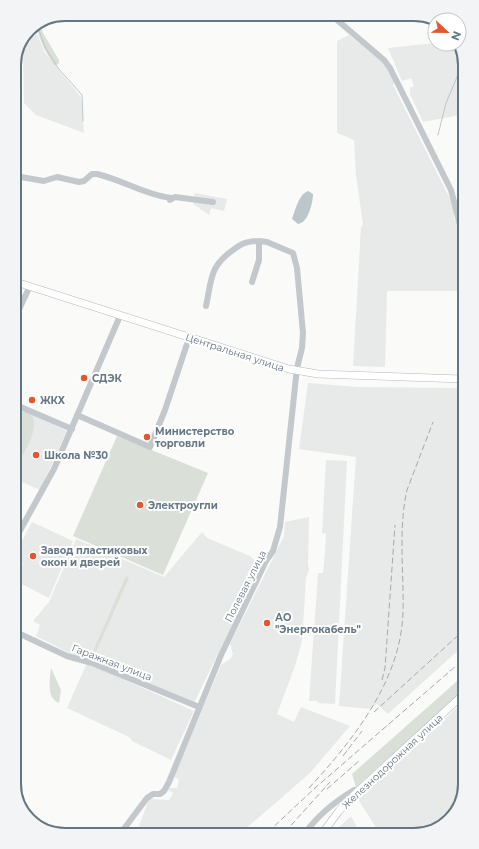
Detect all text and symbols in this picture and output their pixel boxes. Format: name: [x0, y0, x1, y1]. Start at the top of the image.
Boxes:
north arrow: [427, 12, 467, 52]
text: N: [448, 29, 464, 42]
street label: Центральная улица: [184, 330, 286, 375]
place label: СДЭК: [92, 372, 123, 385]
marker: СДЭК: [79, 373, 89, 383]
place label: ЖКХ: [40, 394, 66, 407]
marker: ЖКХ: [27, 395, 37, 405]
place label: Министерство торговли: [155, 425, 235, 450]
marker: Министерство торговли: [142, 432, 152, 442]
place label: Школа №30: [44, 449, 108, 462]
marker: Школа №30: [31, 450, 41, 460]
place label: Электроугли: [148, 499, 218, 512]
marker: Электроугли: [135, 500, 145, 510]
place label: Завод пластиковых окон и дверей: [40, 544, 148, 569]
street label: Полевая улица: [222, 548, 269, 624]
marker: Завод пластиковых окон и дверей: [28, 551, 38, 561]
place label: АО "Энергокабель": [275, 611, 361, 636]
marker: АО "Энергокабель": [262, 618, 272, 628]
street label: Гаражная улица: [70, 641, 154, 684]
street label: Железнодорожная улица: [339, 711, 446, 812]

